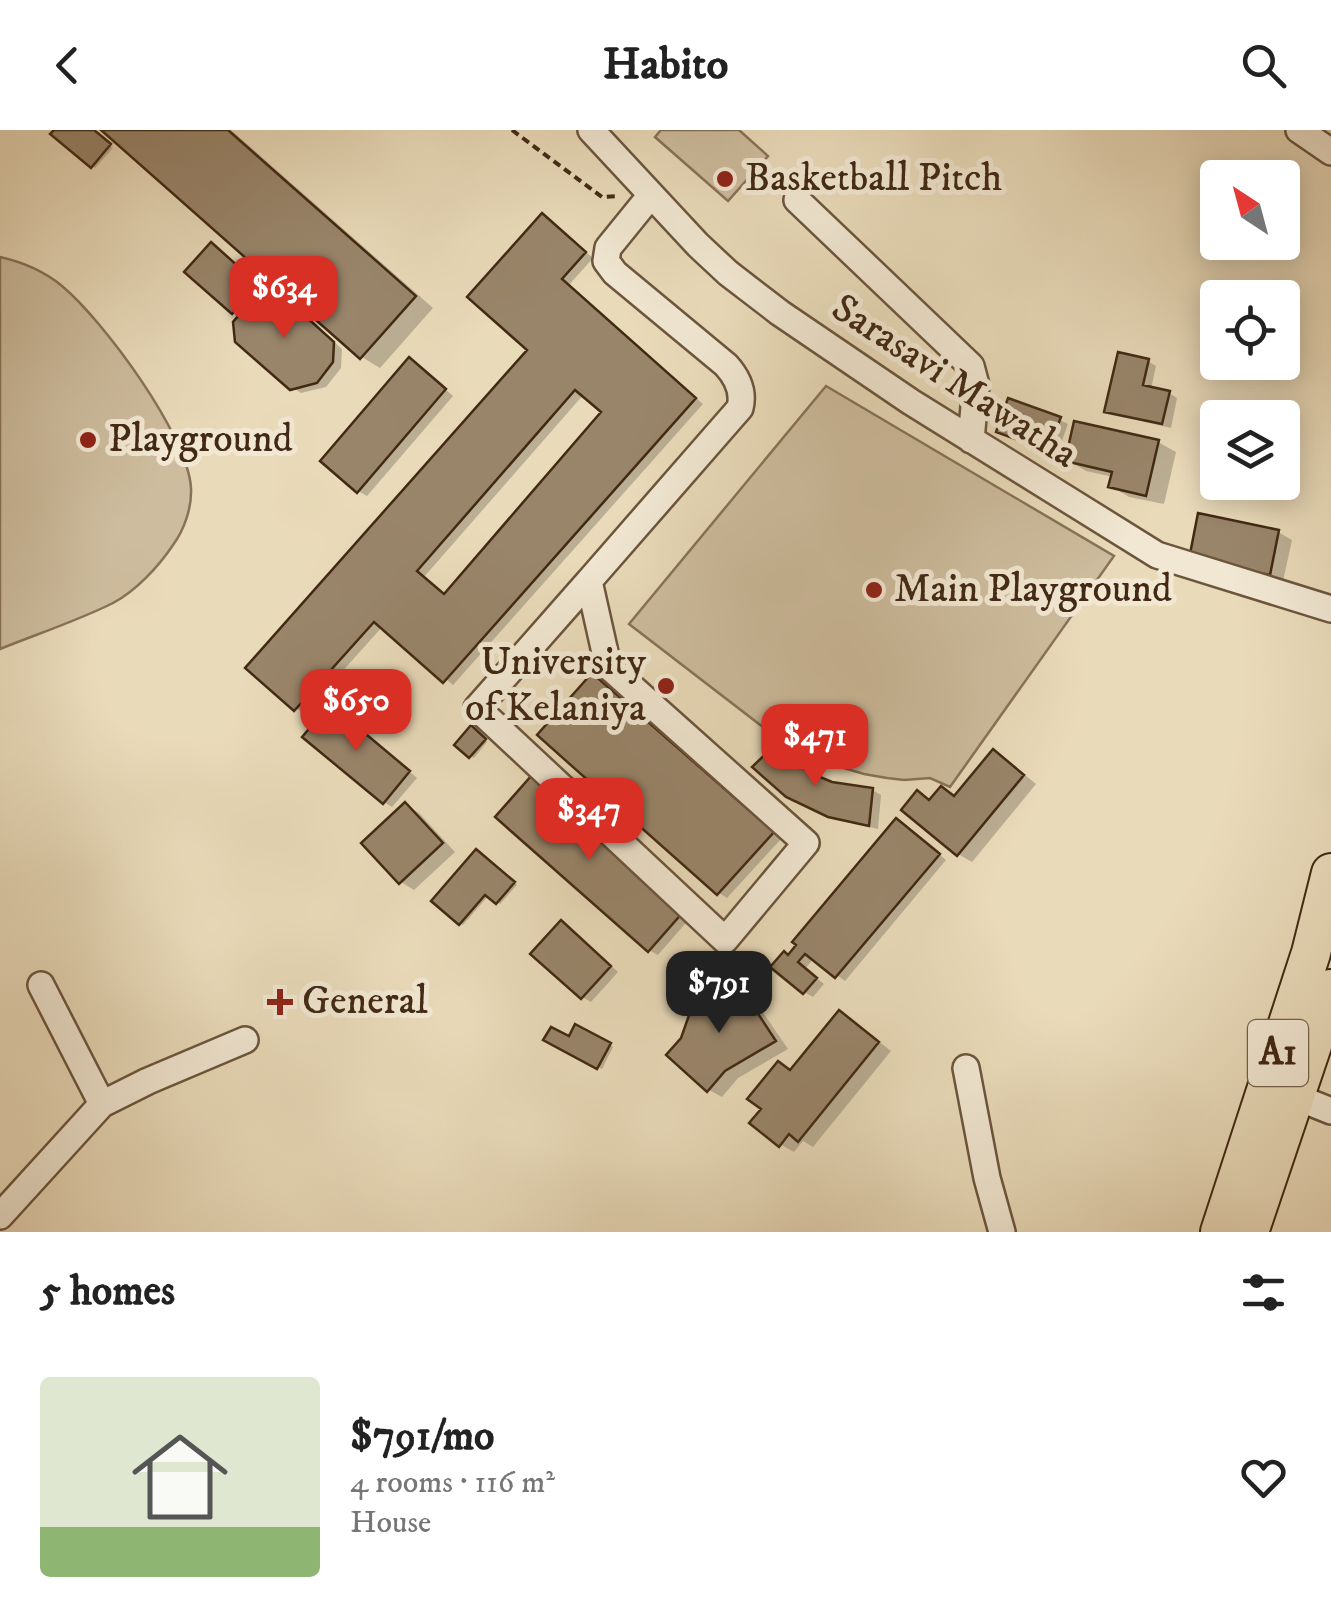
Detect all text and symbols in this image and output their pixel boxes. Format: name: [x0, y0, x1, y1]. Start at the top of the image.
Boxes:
text: Habito: [603, 37, 728, 93]
icon: back: [40, 38, 95, 93]
icon: search: [1236, 38, 1291, 93]
place label: Basketball Pitch: [745, 154, 1002, 204]
north arrow: [1200, 160, 1300, 260]
map controls: [1200, 160, 1300, 500]
marker: Basketball Pitch: [714, 168, 736, 190]
pin: $634: [225, 256, 343, 341]
text: $634: [252, 268, 316, 308]
button: locate: [1200, 280, 1300, 380]
street label: Sarasavi Mawatha: [822, 284, 1086, 480]
button: layers: [1200, 400, 1300, 500]
place label: Playground: [108, 415, 293, 465]
marker: Playground: [77, 429, 99, 451]
place label: Main Playground: [894, 565, 1172, 615]
marker: Main Playground: [863, 579, 885, 601]
place label: University of Kelaniya: [465, 638, 647, 734]
pin: $650: [297, 669, 415, 754]
marker: University of Kelaniya: [655, 675, 677, 697]
text: $650: [322, 681, 390, 721]
pin: $471: [756, 704, 874, 789]
text: $471: [783, 716, 847, 756]
pin: $347: [530, 778, 648, 863]
text: $347: [557, 790, 621, 830]
pin: $791: [660, 951, 778, 1036]
text: $791: [688, 963, 750, 1003]
place label: General: [302, 977, 428, 1027]
marker: General: [267, 989, 293, 1015]
road number: A1: [1248, 1020, 1308, 1086]
icon: filters: [1236, 1265, 1291, 1320]
text: 5 homes: [40, 1266, 175, 1318]
text: $791/mo: [350, 1411, 495, 1463]
icon: home: [120, 1417, 240, 1537]
icon: heart: [1236, 1450, 1291, 1505]
text: 4 rooms · 116 m²: [350, 1463, 555, 1503]
text: House: [350, 1503, 431, 1543]

